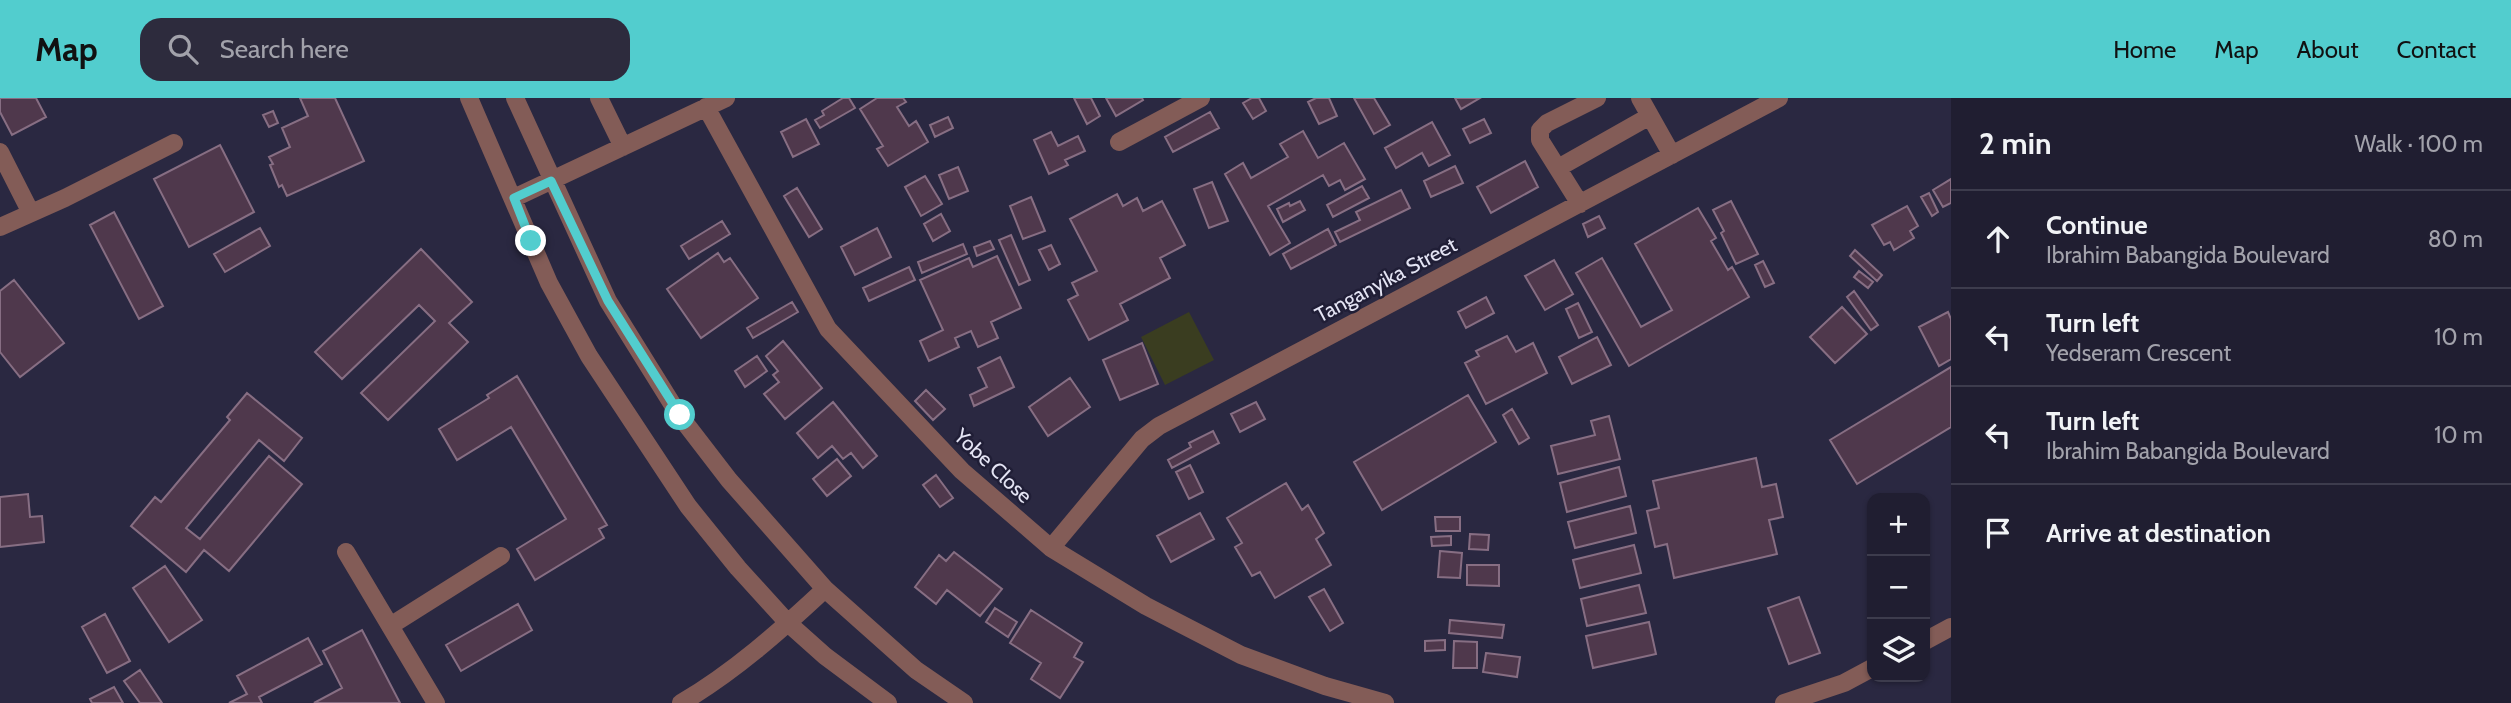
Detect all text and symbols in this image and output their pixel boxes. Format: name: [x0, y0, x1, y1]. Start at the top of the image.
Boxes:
search box: [140, 18, 630, 81]
text: Map: [35, 29, 98, 69]
icon: search: [164, 30, 202, 68]
text: Search here: [220, 33, 349, 65]
text: Home: [2113, 35, 2176, 64]
text: Map: [2214, 35, 2259, 64]
text: About: [2297, 35, 2359, 64]
text: Contact: [2397, 35, 2476, 64]
text: 2 min: [1979, 125, 2051, 162]
text: Walk · 100 m: [2355, 130, 2483, 158]
text: Continue: [2046, 209, 2148, 241]
icon: ahead: [1979, 220, 2017, 258]
route end: [515, 225, 546, 256]
text: 80 m: [2428, 225, 2483, 253]
street label: Tanganyika Street: [1311, 232, 1461, 327]
text: Ibrahim Babangida Boulevard: [2046, 241, 2330, 269]
text: Turn left: [2046, 307, 2139, 339]
icon: left: [1979, 318, 2017, 356]
text: 10 m: [2434, 323, 2483, 351]
text: Yedseram Crescent: [2046, 339, 2231, 367]
route start: [664, 399, 695, 430]
text: Turn left: [2046, 405, 2139, 437]
icon: left: [1979, 416, 2017, 454]
text: 10 m: [2434, 421, 2483, 449]
street label: Yobe Close: [948, 423, 1038, 508]
text: Ibrahim Babangida Boulevard: [2046, 437, 2330, 465]
map controls: [1867, 493, 1930, 682]
button: +: [1867, 493, 1930, 556]
icon: arrive: [1979, 514, 2017, 552]
text: Arrive at destination: [2046, 517, 2271, 549]
button: −: [1867, 556, 1930, 619]
button: layers: [1867, 619, 1930, 682]

